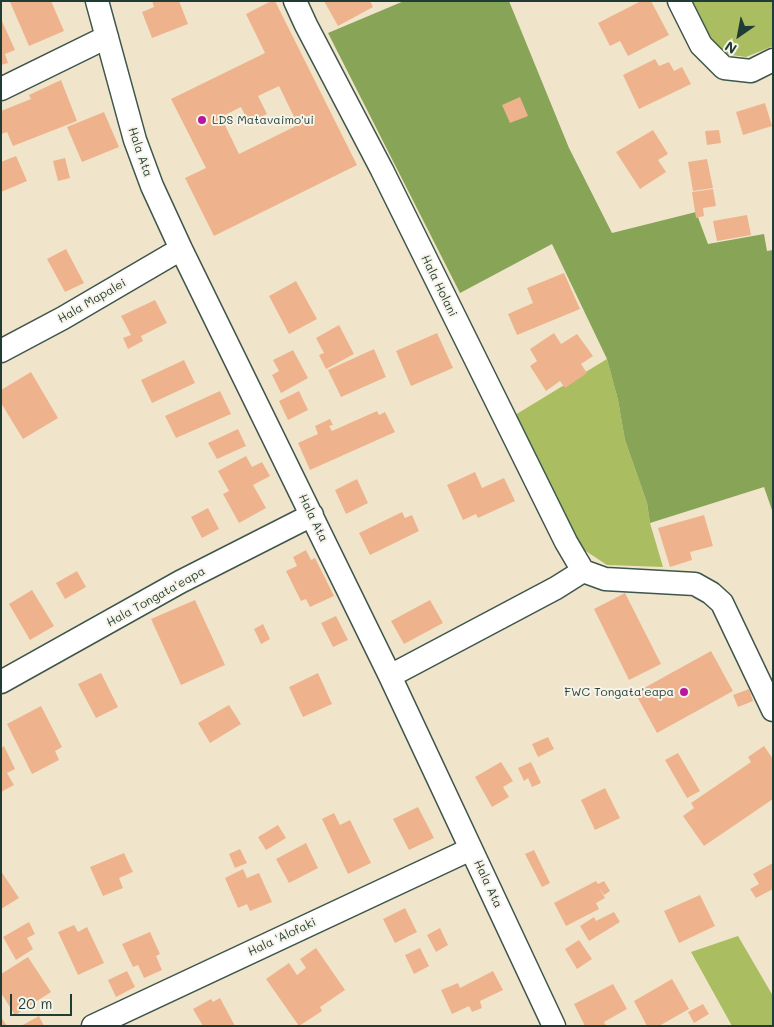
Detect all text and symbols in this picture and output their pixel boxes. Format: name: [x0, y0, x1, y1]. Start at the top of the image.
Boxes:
north arrow: [714, 10, 764, 60]
text: N: [721, 37, 740, 59]
place label: LDS Matavaimo'ui: [212, 113, 314, 127]
marker: LDS Matavaimo'ui: [196, 114, 208, 126]
street label: Hala Ata: [125, 125, 155, 179]
street label: Hala Holani: [418, 253, 460, 319]
street label: Hala Mapalei: [55, 276, 129, 326]
street label: Hala Ata: [295, 492, 331, 544]
street label: Hala Tongata'eapa: [104, 564, 208, 630]
place label: FWC Tongata'eapa: [564, 685, 674, 699]
marker: FWC Tongata'eapa: [678, 686, 690, 698]
street label: Hala Ata: [471, 858, 505, 910]
street label: Hala 'Alofaki: [246, 915, 318, 959]
scale bar: [12, 984, 75, 1016]
text: 20 m: [18, 993, 52, 1013]

